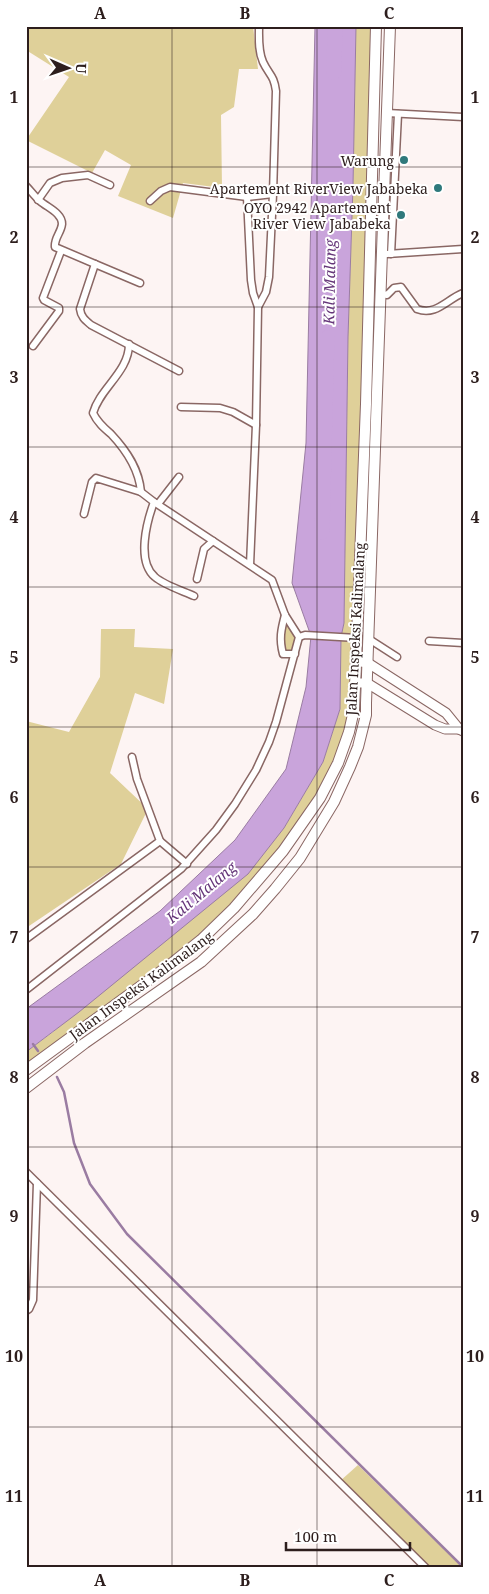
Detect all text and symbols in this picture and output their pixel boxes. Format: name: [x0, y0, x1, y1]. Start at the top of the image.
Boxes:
text: A: [94, 2, 107, 24]
text: B: [240, 2, 251, 24]
text: C: [384, 2, 395, 24]
north arrow: [42, 42, 92, 92]
text: U: [72, 63, 91, 75]
text: 1: [9, 86, 19, 108]
text: 1: [470, 86, 480, 108]
place label: Warung: [340, 151, 394, 170]
marker: Warung: [398, 154, 410, 166]
place label: Apartement RiverView Jababeka: [210, 179, 428, 198]
marker: Apartement RiverView Jababeka: [432, 182, 444, 194]
place label: OYO 2942 Apartement River View Jababeka: [244, 198, 391, 233]
marker: OYO 2942 Apartement River View Jababeka: [395, 209, 407, 221]
text: 2: [9, 226, 19, 248]
text: 2: [470, 226, 480, 248]
water label: Kali Malang: [318, 238, 340, 326]
text: 3: [9, 366, 19, 388]
text: 3: [470, 366, 480, 388]
text: 4: [9, 506, 19, 528]
text: 4: [470, 506, 480, 528]
street label: Jalan Inspeksi Kalimalang: [341, 541, 369, 717]
text: 5: [9, 646, 19, 668]
text: 5: [470, 646, 480, 668]
text: 6: [9, 786, 19, 808]
text: 6: [470, 786, 480, 808]
water label: Kali Malang: [161, 856, 241, 928]
text: 7: [9, 926, 19, 948]
street label: Jalan Inspeksi Kalimalang: [64, 926, 217, 1044]
text: 7: [470, 926, 480, 948]
text: 8: [9, 1066, 19, 1088]
text: 8: [470, 1066, 480, 1088]
text: 9: [9, 1205, 19, 1227]
text: 9: [470, 1205, 480, 1227]
text: 10: [5, 1345, 23, 1367]
text: 10: [466, 1345, 484, 1367]
text: 11: [5, 1485, 23, 1507]
text: 11: [466, 1485, 484, 1507]
scale bar: [286, 1519, 410, 1551]
text: 100 m: [294, 1526, 337, 1546]
text: A: [94, 1569, 107, 1591]
text: B: [240, 1569, 251, 1591]
text: C: [384, 1569, 395, 1591]

